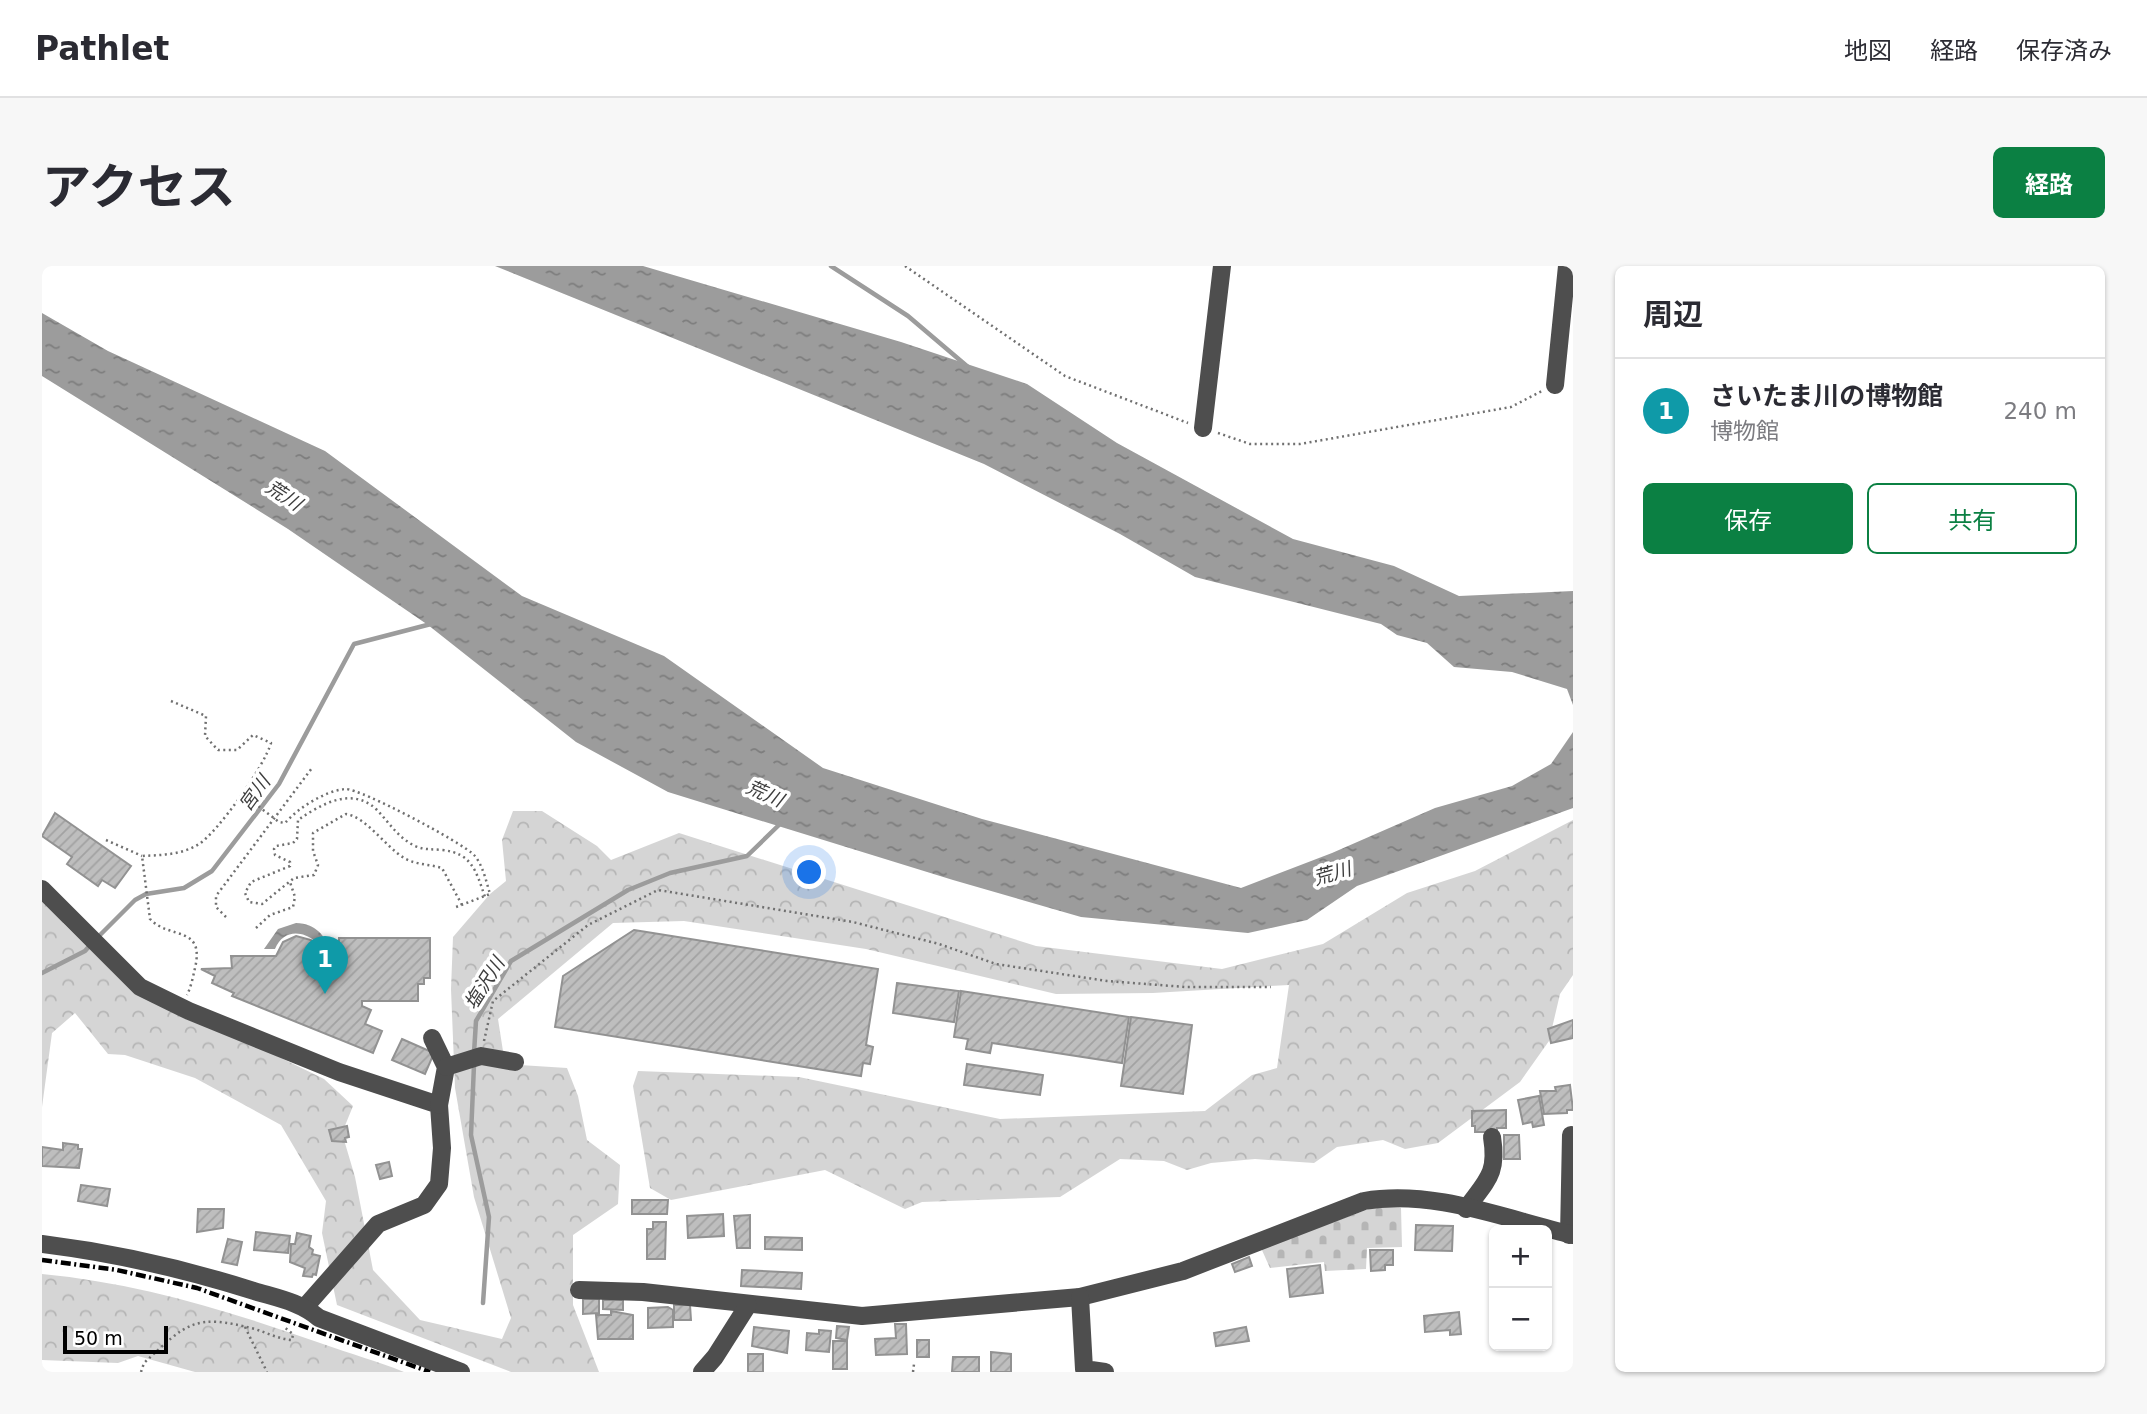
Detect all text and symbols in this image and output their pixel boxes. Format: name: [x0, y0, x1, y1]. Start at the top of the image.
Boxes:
text: Pathlet: [35, 29, 169, 68]
text: 地図: [1844, 37, 1892, 65]
text: 経路: [1930, 37, 1978, 65]
text: 保存済み: [2016, 37, 2112, 65]
button: 経路: [1993, 147, 2105, 218]
text: アクセス: [42, 159, 236, 216]
text: 周辺: [1643, 297, 1703, 332]
text: さいたま川の博物館: [1710, 381, 1943, 411]
text: 1: [1658, 398, 1674, 424]
text: 240 m: [2003, 398, 2077, 424]
text: 博物館: [1710, 418, 1779, 444]
water label: 荒川: [262, 475, 308, 516]
button: 保存: [1643, 483, 1853, 554]
button: 共有: [1867, 483, 2077, 554]
water label: 宮川: [234, 770, 275, 815]
water label: 荒川: [743, 775, 789, 812]
your location: [792, 855, 826, 889]
water label: 荒川: [1311, 857, 1355, 889]
pin: 1: [302, 936, 348, 994]
water label: 塩沢川: [460, 951, 509, 1013]
map controls: [1489, 1225, 1552, 1351]
button: +: [1489, 1225, 1552, 1288]
button: −: [1489, 1288, 1552, 1351]
scale bar: [63, 1323, 168, 1355]
text: 50 m: [74, 1327, 123, 1349]

